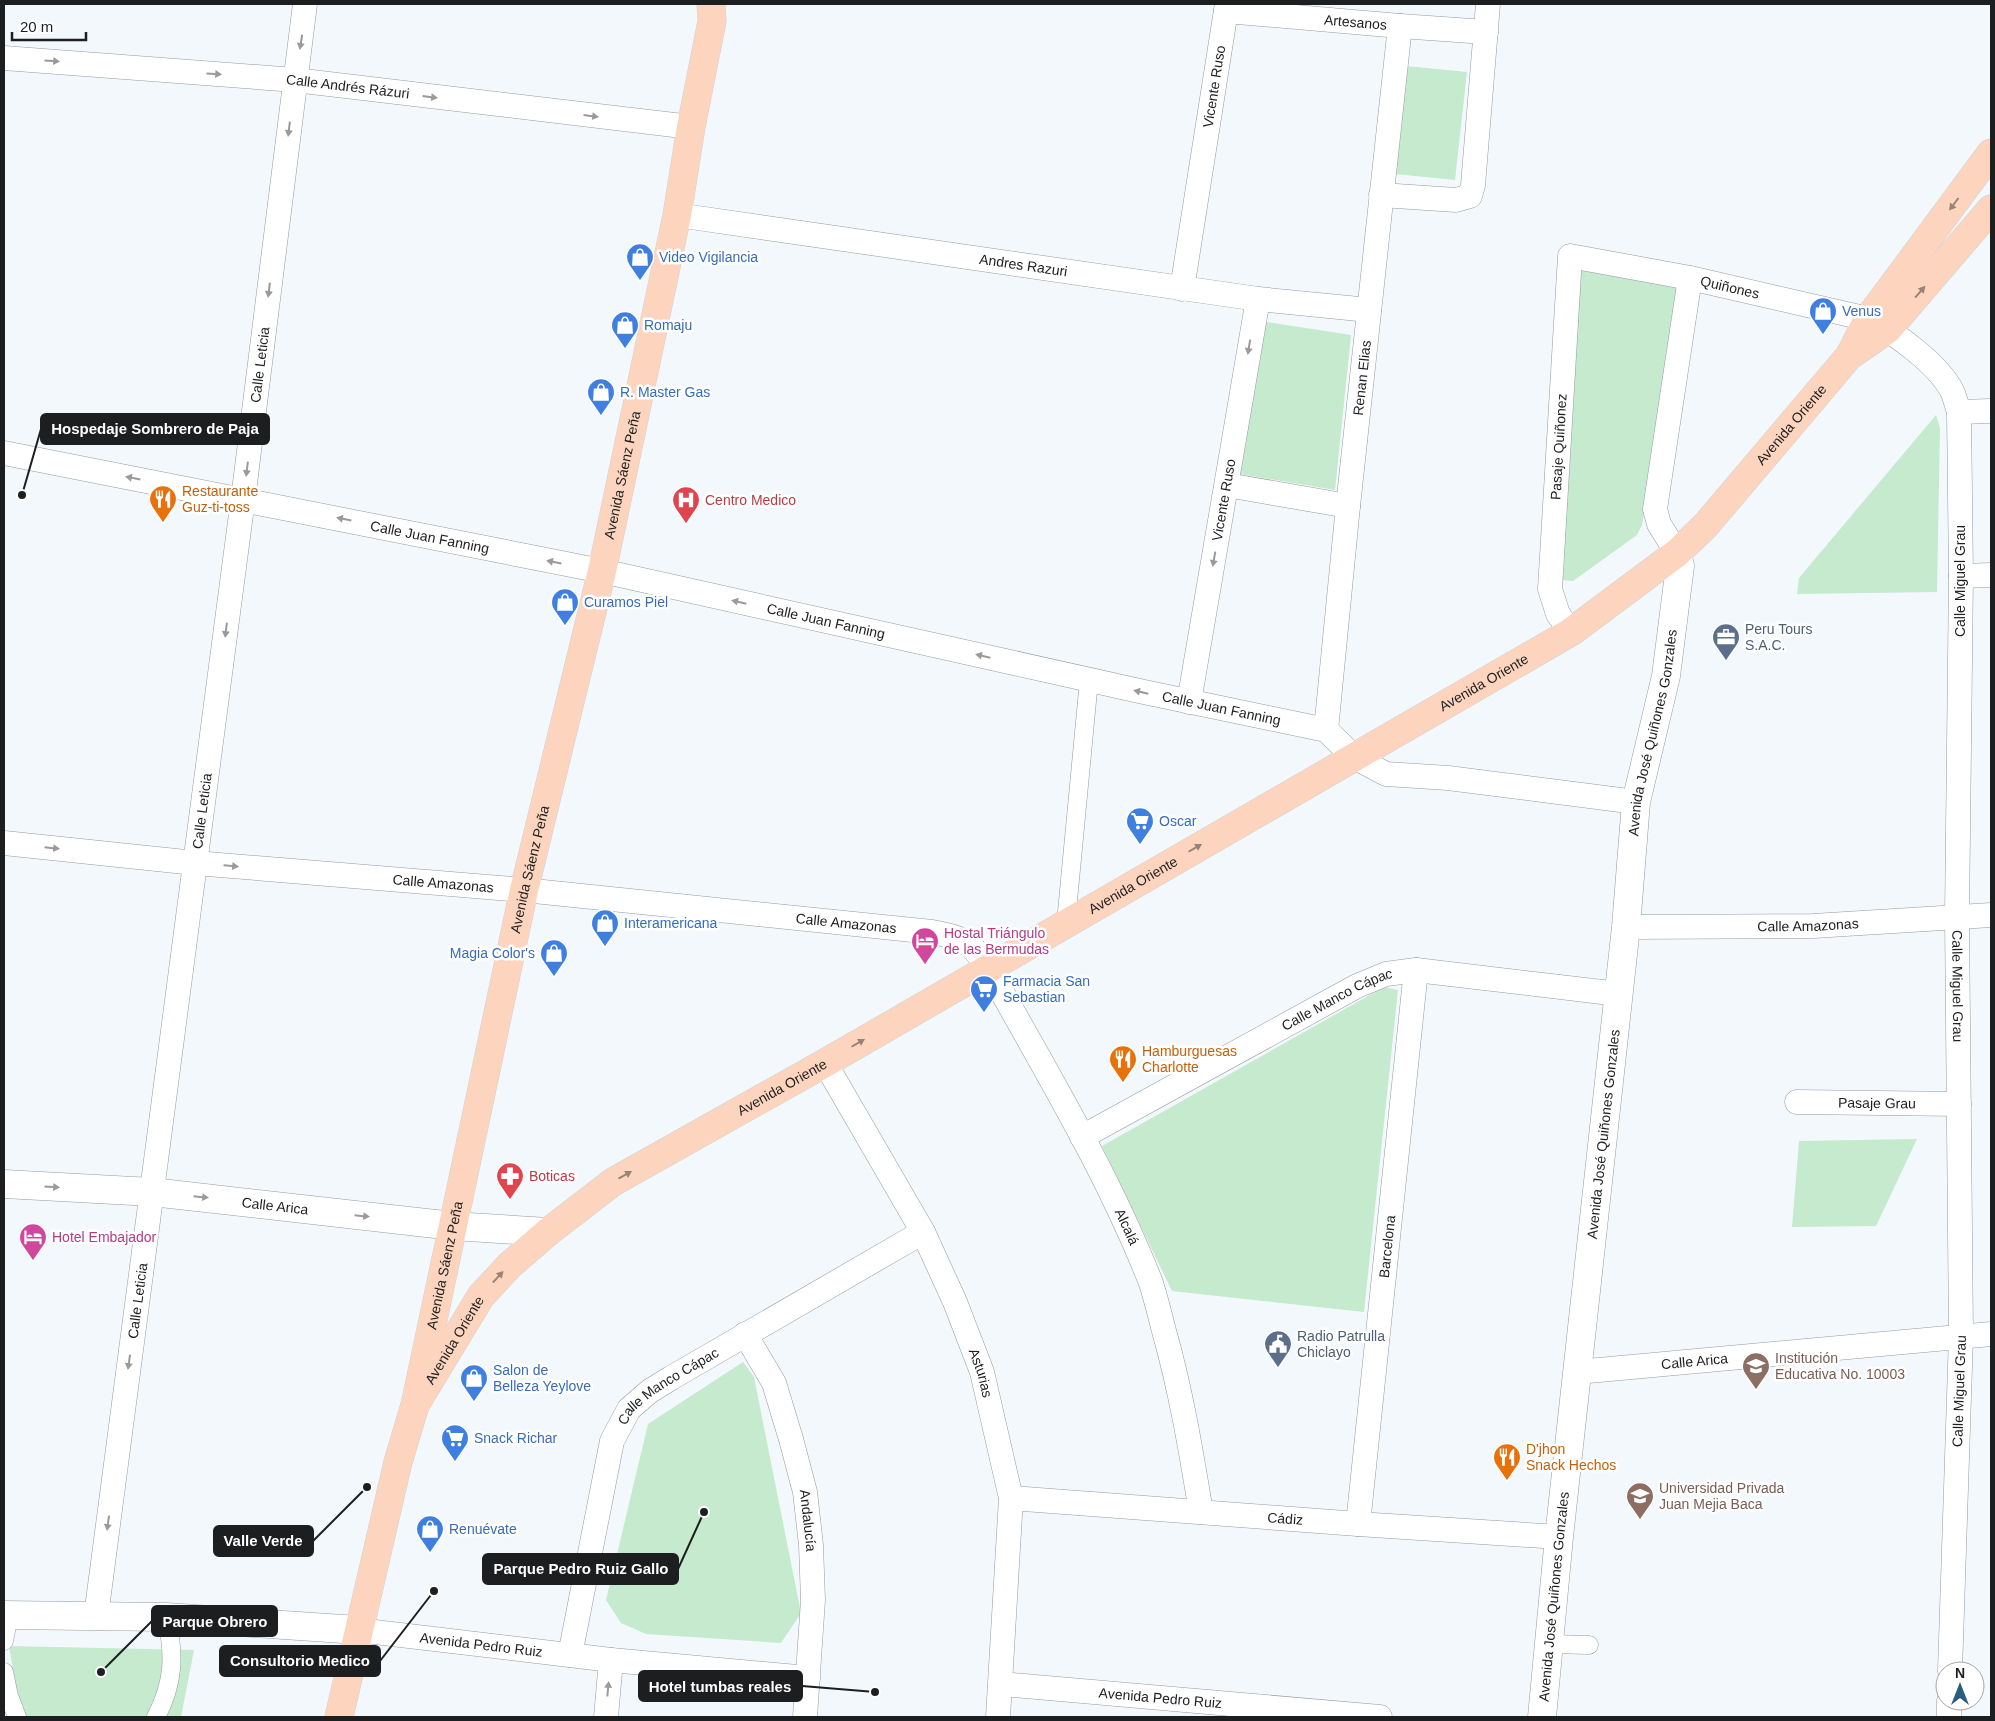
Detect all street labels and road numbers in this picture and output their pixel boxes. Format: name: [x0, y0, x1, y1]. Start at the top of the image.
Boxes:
street label: Artesanos: [1323, 11, 1388, 33]
street label: Vicente Ruso: [1200, 44, 1228, 129]
street label: Calle Andrés Rázuri: [286, 71, 410, 102]
street label: Andres Razuri: [978, 251, 1068, 279]
street label: Quiñones: [1699, 273, 1761, 302]
street label: Calle Leticia: [247, 326, 273, 404]
street label: Renan Elias: [1350, 339, 1374, 416]
street label: Avenida Oriente: [1753, 381, 1830, 468]
street label: Pasaje Quiñonez: [1547, 393, 1570, 500]
street label: Avenida Sáenz Peña: [601, 409, 644, 541]
street label: Vicente Ruso: [1209, 457, 1239, 542]
street label: Calle Juan Fanning: [369, 517, 491, 557]
street label: Calle Miguel Grau: [1952, 525, 1968, 637]
street label: Calle Juan Fanning: [765, 600, 887, 642]
street label: Avenida José Quiñones Gonzales: [1625, 628, 1680, 837]
street label: Avenida Oriente: [1436, 650, 1531, 714]
street label: Calle Juan Fanning: [1161, 688, 1282, 728]
street label: Calle Leticia: [189, 772, 215, 850]
street label: Avenida Sáenz Peña: [507, 804, 552, 935]
street label: Avenida Oriente: [1086, 853, 1181, 917]
street label: Calle Amazonas: [392, 871, 494, 895]
street label: Calle Amazonas: [795, 910, 897, 936]
street label: Calle Amazonas: [1757, 915, 1859, 934]
street label: Calle Miguel Grau: [1949, 930, 1966, 1042]
street label: Calle Manco Cápac: [1279, 965, 1393, 1034]
street label: Avenida José Quiñones Gonzales: [1584, 1029, 1623, 1240]
street label: Avenida Oriente: [734, 1056, 830, 1119]
street label: Pasaje Grau: [1838, 1095, 1916, 1111]
street label: Calle Arica: [241, 1194, 309, 1218]
street label: Avenida Sáenz Peña: [423, 1200, 466, 1331]
street label: Alcalá: [1112, 1206, 1142, 1248]
street label: Barcelona: [1376, 1214, 1398, 1279]
street label: Calle Leticia: [125, 1262, 150, 1340]
street label: Avenida Oriente: [422, 1293, 487, 1387]
street label: Calle Miguel Grau: [1949, 1335, 1969, 1447]
street label: Calle Manco Cápac: [614, 1344, 721, 1427]
street label: Asturias: [966, 1346, 996, 1399]
street label: Calle Arica: [1660, 1350, 1729, 1372]
street label: Andalucía: [797, 1489, 819, 1552]
street label: Avenida José Quiñones Gonzales: [1535, 1491, 1572, 1702]
street label: Cádiz: [1267, 1509, 1304, 1528]
street label: Avenida Pedro Ruiz: [419, 1629, 543, 1660]
street label: Avenida Pedro Ruiz: [1098, 1685, 1223, 1711]

